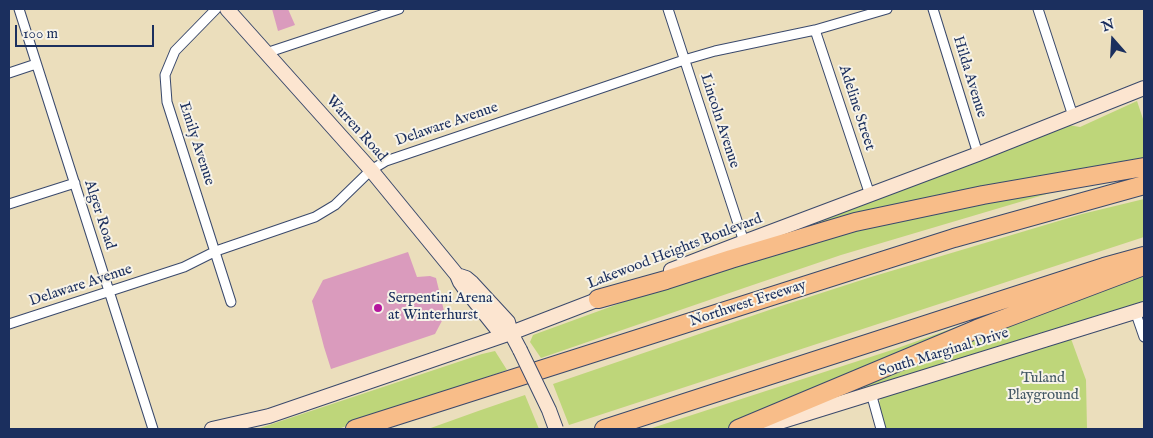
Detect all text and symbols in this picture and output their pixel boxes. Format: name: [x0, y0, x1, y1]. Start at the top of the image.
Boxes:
scale bar: [18, 15, 156, 47]
north arrow: [1088, 15, 1138, 65]
text: N: [1099, 15, 1117, 36]
text: 100 m: [23, 24, 58, 43]
street label: Hilda Avenue: [948, 34, 990, 120]
street label: Adeline Street: [834, 63, 878, 153]
street label: Lincoln Avenue: [695, 71, 743, 171]
street label: Warren Road: [322, 92, 390, 166]
street label: Delaware Avenue: [393, 99, 501, 151]
street label: Emily Avenue: [174, 100, 218, 188]
street label: Alger Road: [79, 178, 119, 252]
street label: Lakewood Heights Boulevard: [585, 210, 765, 294]
street label: Delaware Avenue: [27, 261, 135, 311]
street label: Northwest Freeway: [687, 277, 809, 331]
place label: Serpentini Arena at Winterhurst: [388, 290, 492, 325]
marker: Serpentini Arena at Winterhurst: [372, 302, 384, 314]
street label: South Marginal Drive: [877, 325, 1011, 381]
park label: Tuland Playground: [1007, 370, 1079, 405]

